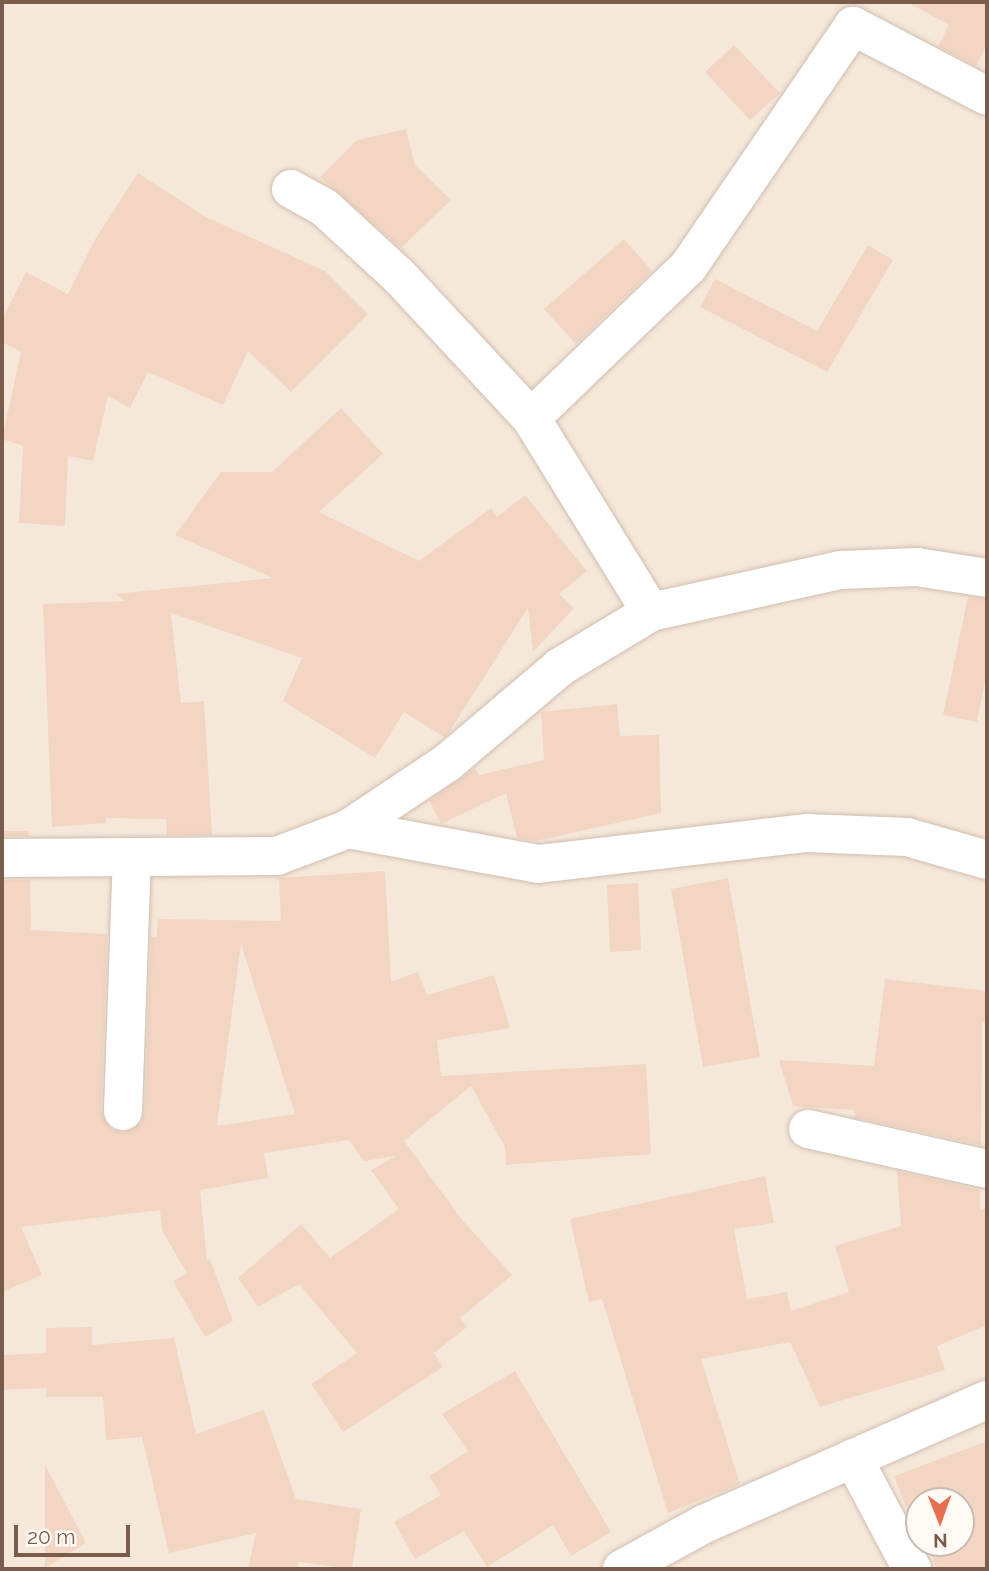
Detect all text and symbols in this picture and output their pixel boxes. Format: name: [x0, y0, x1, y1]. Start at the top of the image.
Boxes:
north arrow: [905, 1487, 975, 1557]
scale bar: [18, 1512, 133, 1556]
text: 20 m: [27, 1524, 75, 1549]
text: N: [933, 1530, 948, 1552]

